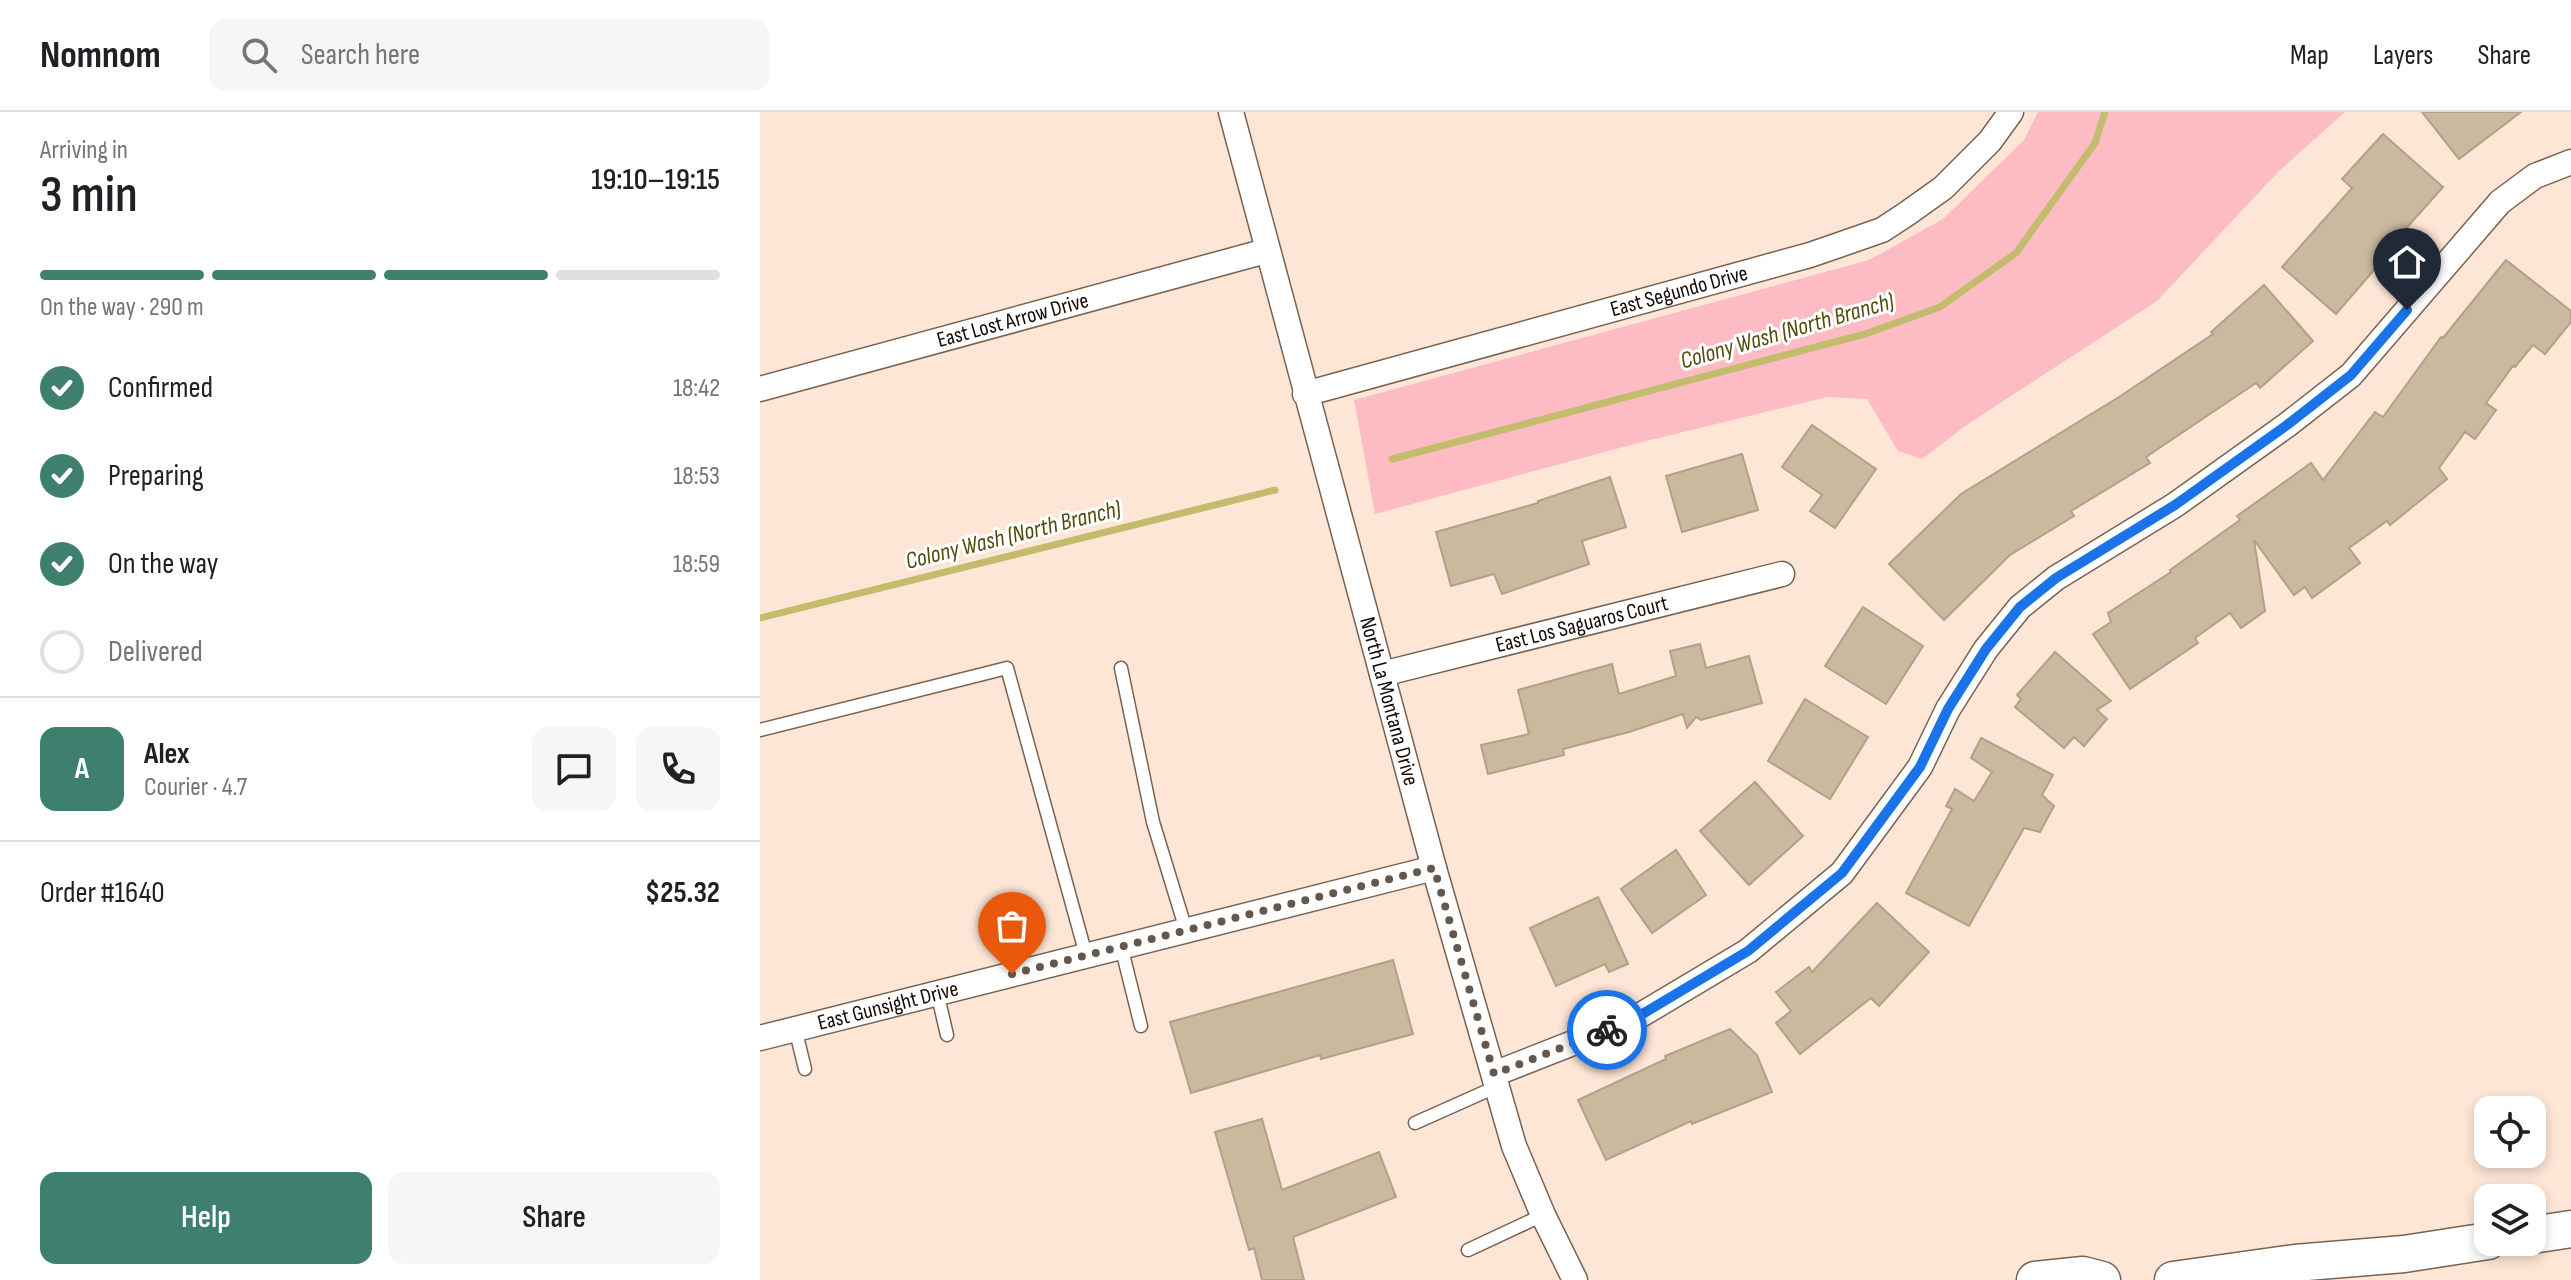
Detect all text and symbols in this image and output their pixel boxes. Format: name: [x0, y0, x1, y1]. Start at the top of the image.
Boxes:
search box: [209, 19, 769, 91]
text: Nomnom: [40, 33, 161, 78]
icon: search: [237, 33, 281, 77]
text: Search here: [301, 37, 420, 73]
text: Map: [2290, 39, 2329, 72]
text: Layers: [2373, 39, 2433, 72]
text: Share: [2477, 39, 2531, 72]
text: Arriving in: [40, 135, 128, 166]
text: 19:10–19:15: [591, 162, 720, 198]
text: 3 min: [40, 164, 138, 227]
pin: [2373, 228, 2441, 310]
icon: home: [2385, 240, 2429, 284]
street label: East Segundo Drive: [1607, 259, 1751, 323]
water label: Colony Wash (North Branch): [1677, 286, 1898, 375]
street label: East Lost Arrow Drive: [934, 287, 1092, 354]
text: On the way · 290 m: [40, 292, 204, 323]
icon: check: [40, 366, 84, 410]
text: Confirmed: [108, 370, 213, 406]
text: 18:42: [673, 373, 720, 404]
icon: check: [40, 454, 84, 498]
text: Preparing: [108, 458, 204, 494]
text: 18:53: [673, 461, 720, 492]
water label: Colony Wash (North Branch): [902, 494, 1125, 576]
icon: check: [40, 542, 84, 586]
text: On the way: [108, 546, 218, 582]
text: 18:59: [673, 549, 720, 580]
street label: East Los Saguaros Court: [1493, 589, 1671, 659]
street label: North La Montana Drive: [1354, 614, 1425, 788]
text: Delivered: [108, 634, 203, 670]
button: chat: [532, 727, 616, 811]
button: phone: [636, 727, 720, 811]
text: Alex: [144, 736, 190, 772]
text: A: [75, 751, 89, 787]
text: Courier · 4.7: [144, 772, 247, 803]
text: Order #1640: [40, 875, 165, 911]
text: $25.32: [645, 875, 720, 911]
pin: [978, 892, 1046, 974]
icon: bag: [990, 904, 1034, 948]
street label: East Gunsight Drive: [815, 975, 961, 1036]
courier: [1567, 990, 1647, 1070]
icon: bike: [1585, 1008, 1629, 1052]
map controls: [2474, 1096, 2546, 1256]
button: locate: [2474, 1096, 2546, 1168]
button: Help: [40, 1172, 372, 1264]
button: Share: [388, 1172, 720, 1264]
button: layers: [2474, 1184, 2546, 1256]

